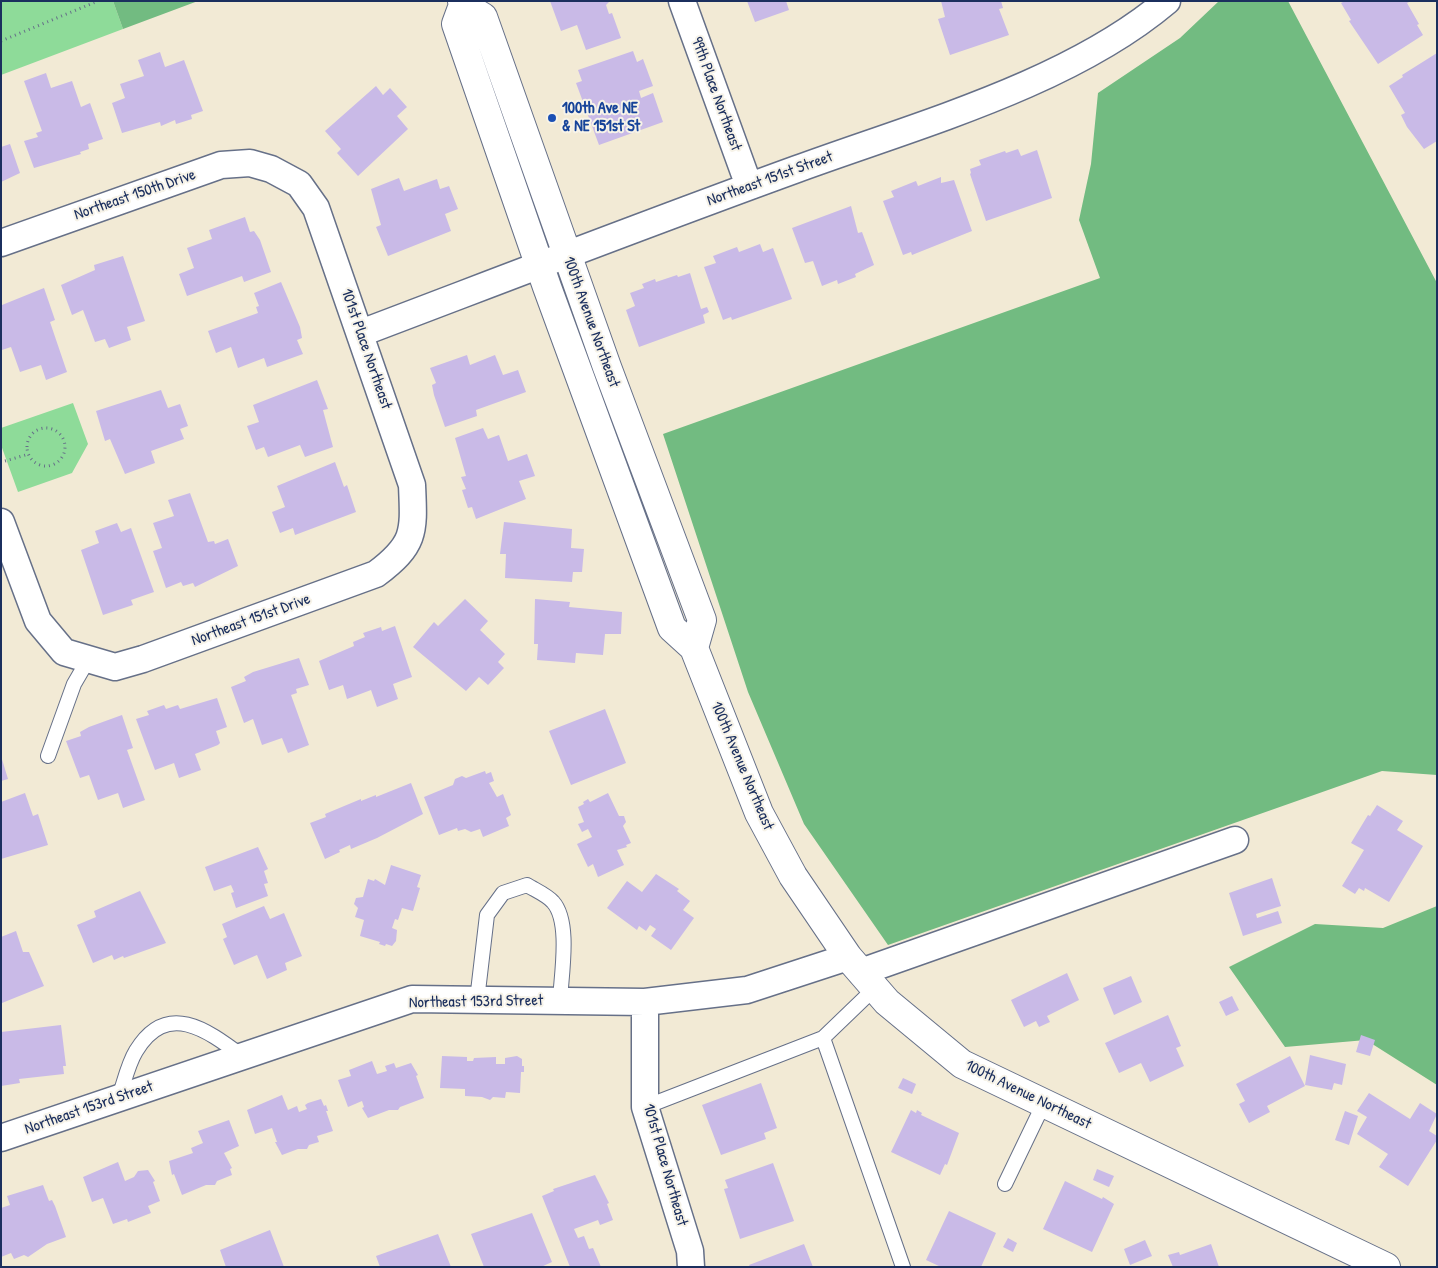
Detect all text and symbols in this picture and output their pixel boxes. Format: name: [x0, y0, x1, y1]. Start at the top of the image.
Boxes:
street label: 99th Place Northeast: [686, 34, 746, 154]
place label: 100th Ave NE & NE 151st St: [562, 99, 640, 137]
marker: 100th Ave NE & NE 151st St: [546, 112, 558, 124]
street label: Northeast 151st Street: [705, 147, 835, 211]
street label: Northeast 150th Drive: [72, 165, 198, 225]
street label: 100th Avenue Northeast: [558, 254, 624, 390]
street label: 101st Place Northeast: [336, 286, 396, 412]
street label: Northeast 151st Drive: [189, 590, 313, 650]
street label: 100th Avenue Northeast: [706, 699, 778, 833]
street label: Northeast 153rd Street: [409, 991, 543, 1013]
street label: 100th Avenue Northeast: [962, 1056, 1094, 1134]
street label: Northeast 153rd Street: [22, 1077, 156, 1139]
street label: 101st Place Northeast: [638, 1102, 692, 1228]

